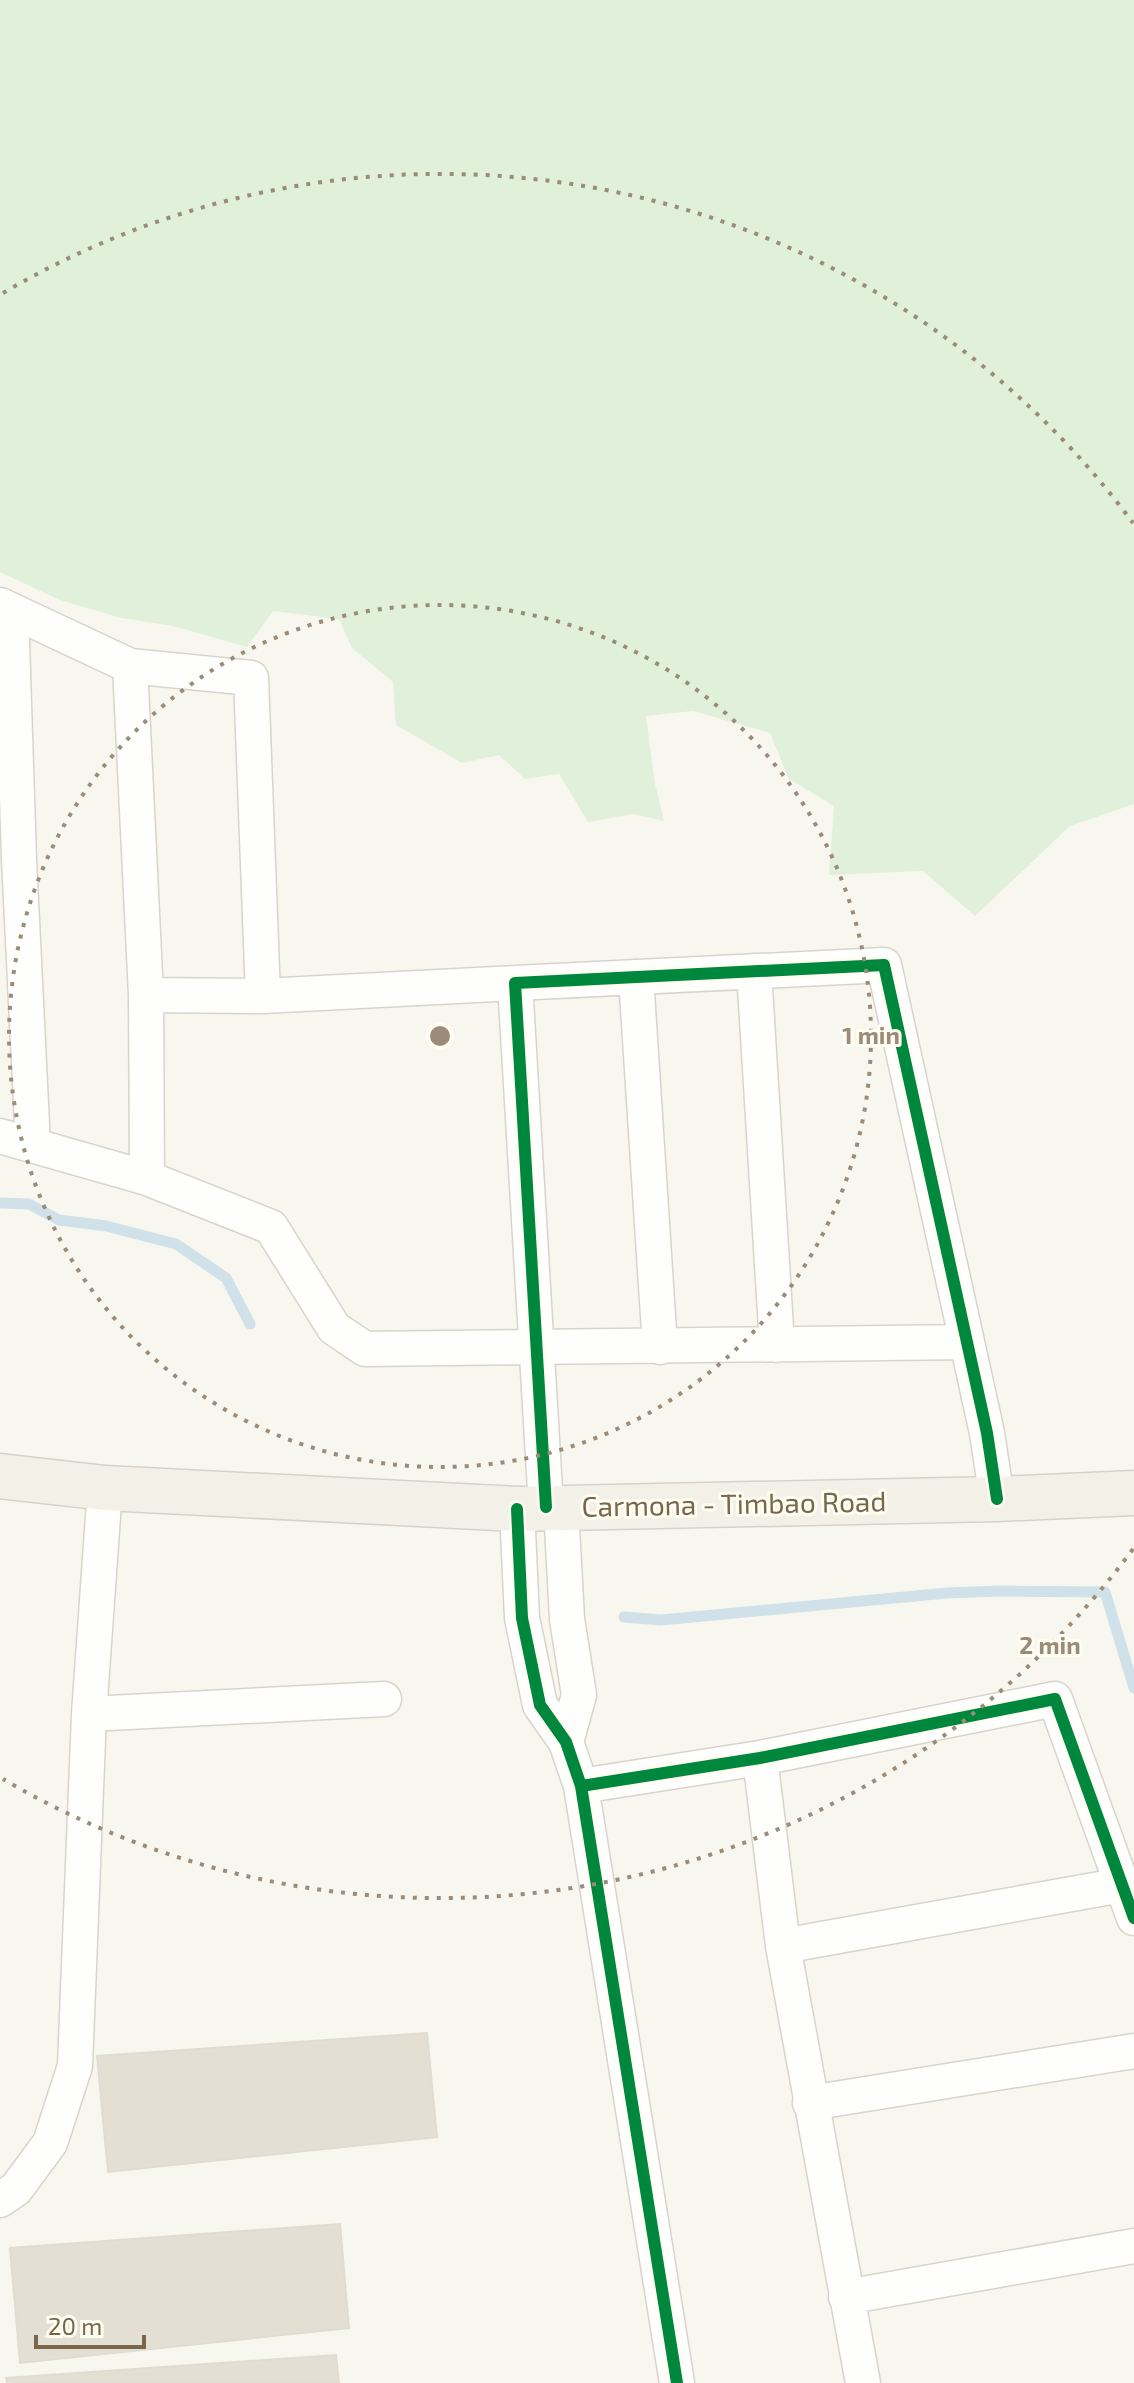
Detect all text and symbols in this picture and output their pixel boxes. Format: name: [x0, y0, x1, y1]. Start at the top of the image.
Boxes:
text: 1 min: [842, 1020, 900, 1049]
centre of rings: [426, 1022, 454, 1050]
street label: Carmona - Timbao Road: [581, 1483, 887, 1523]
text: 2 min: [1019, 1630, 1081, 1659]
scale bar: [36, 2299, 144, 2349]
text: 20 m: [48, 2311, 102, 2340]

